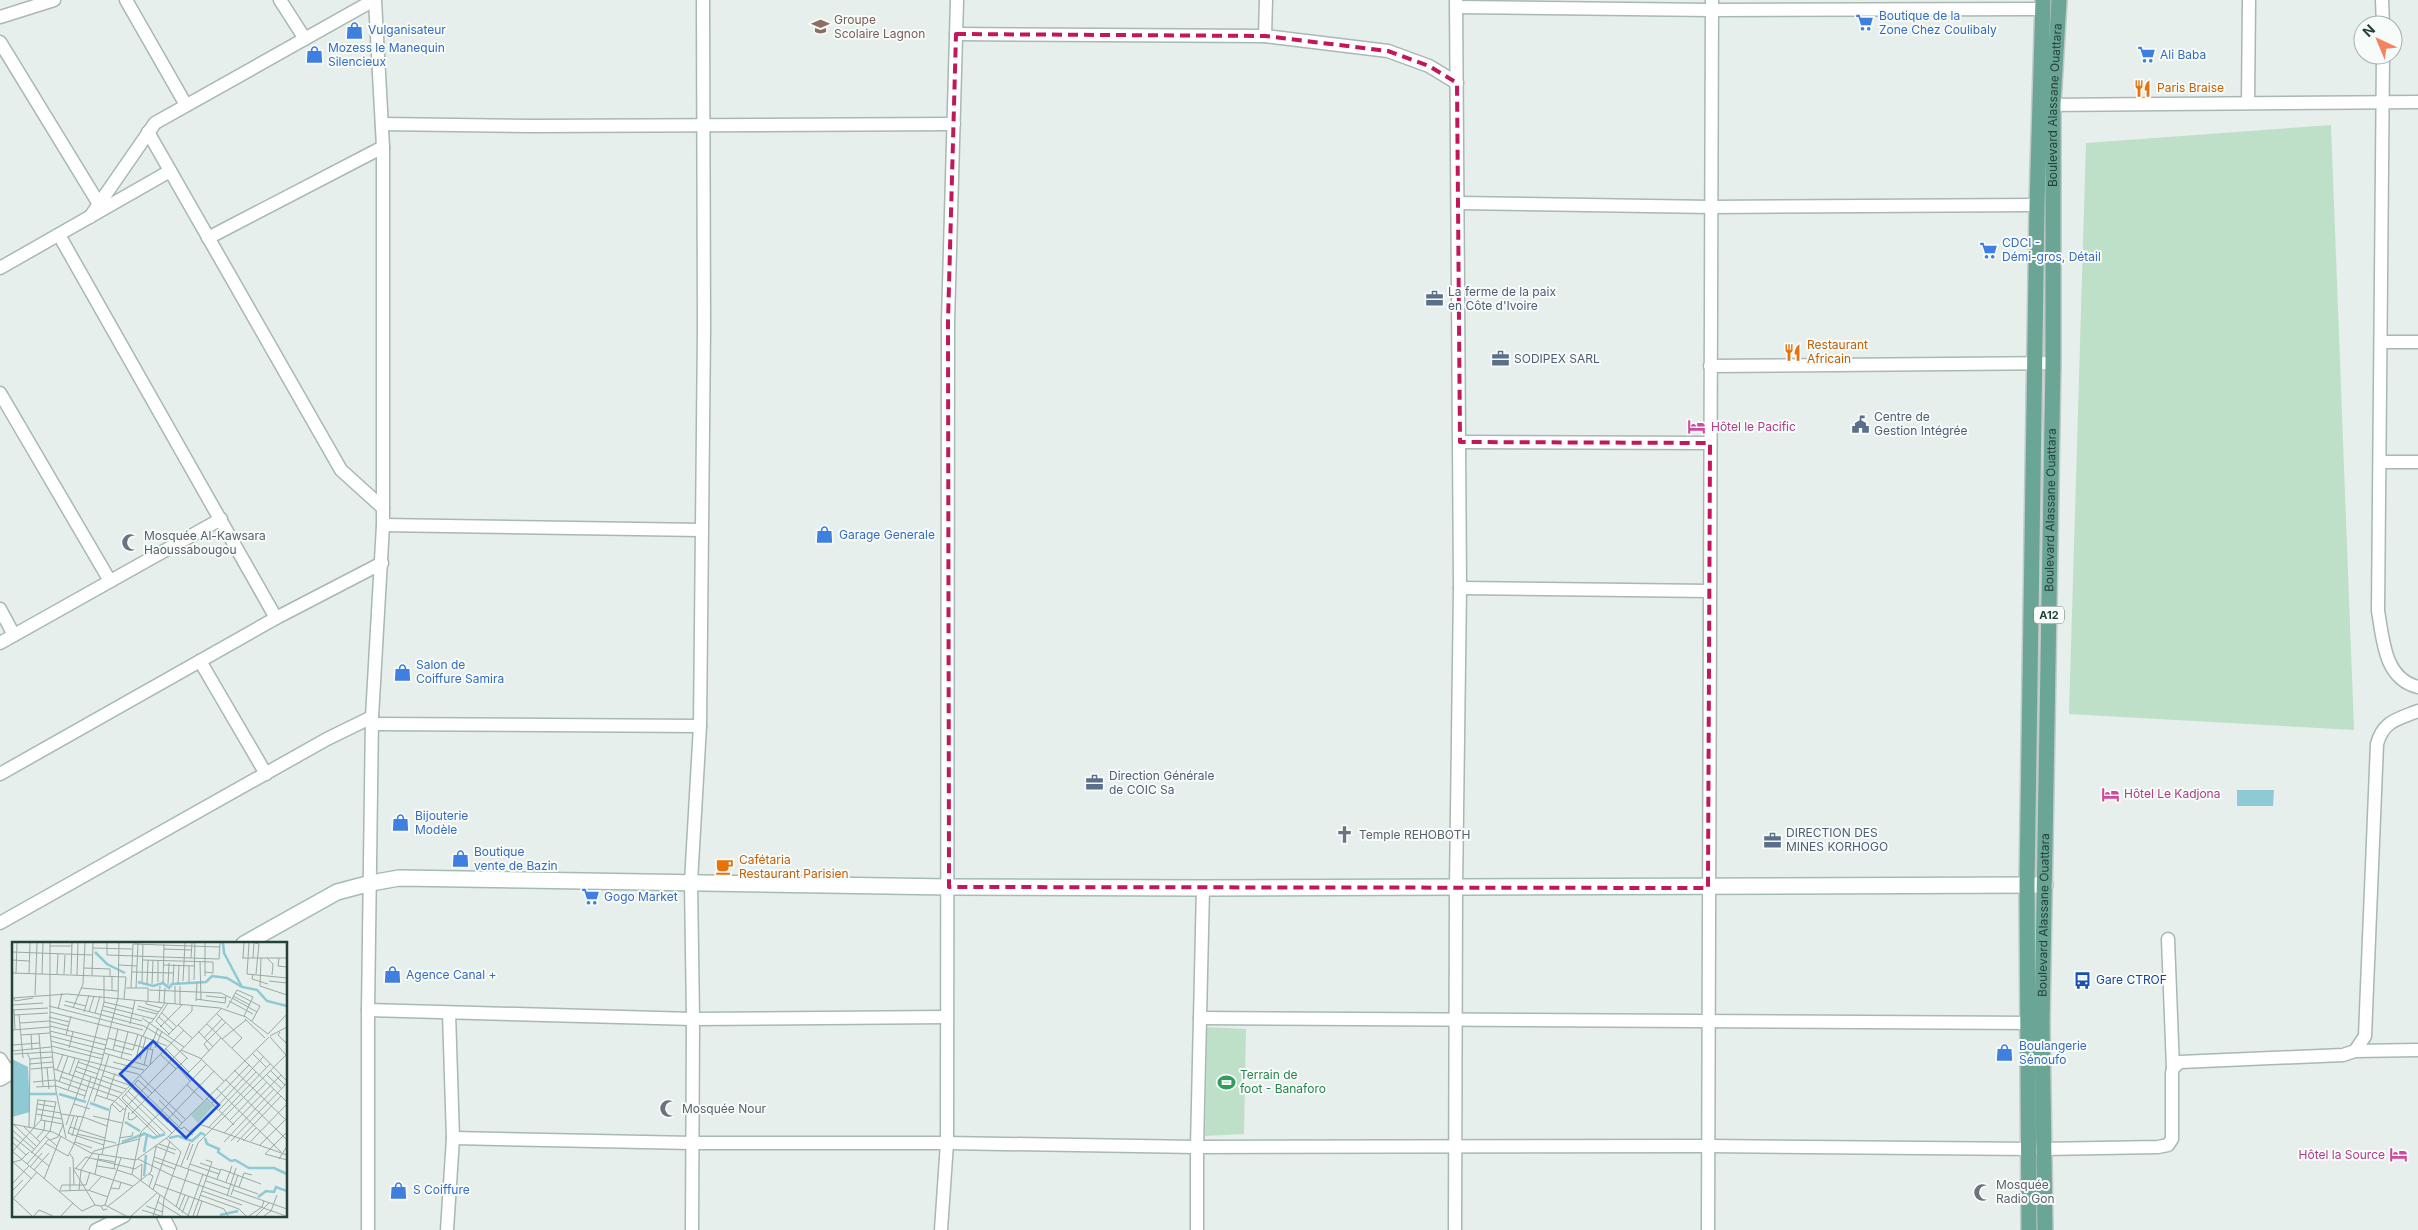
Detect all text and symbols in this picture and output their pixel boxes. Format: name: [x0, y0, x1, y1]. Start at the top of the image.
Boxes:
place label: Boutique de la Zone Chez Coulibaly: [1879, 8, 1997, 37]
place label: Groupe Scolaire Lagnon: [834, 12, 925, 41]
supermarket icon: Boutique de la Zone Chez Coulibaly: [1855, 13, 1875, 33]
north arrow: [2353, 15, 2403, 65]
school or university icon: Groupe Scolaire Lagnon: [810, 17, 830, 37]
shop icon: Vulganisateur: [344, 20, 364, 40]
text: N: [2359, 20, 2378, 40]
place label: Vulganisateur: [368, 22, 446, 37]
street label: Boulevard Alassane Ouattara: [2045, 23, 2065, 187]
place label: Mozess le Manequin Silencieux: [328, 40, 445, 69]
shop icon: Mozess le Manequin Silencieux: [304, 45, 324, 65]
supermarket icon: Ali Baba: [2136, 45, 2156, 65]
place label: Ali Baba: [2160, 47, 2206, 62]
restaurant icon: Paris Braise: [2133, 78, 2153, 98]
place label: Paris Braise: [2157, 80, 2224, 95]
place label: CDCI - Démi-gros, Détail: [2002, 235, 2101, 264]
supermarket icon: CDCI - Démi-gros, Détail: [1978, 240, 1998, 260]
place label: La ferme de la paix en Côte d'Ivoire: [1448, 284, 1556, 313]
office icon: La ferme de la paix en Côte d'Ivoire: [1424, 289, 1444, 309]
place label: Restaurant Africain: [1807, 337, 1868, 366]
restaurant icon: Restaurant Africain: [1783, 342, 1803, 362]
office icon: SODIPEX SARL: [1490, 349, 1510, 369]
place label: SODIPEX SARL: [1514, 351, 1600, 366]
place label: Centre de Gestion Intégrée: [1874, 409, 1968, 438]
public building icon: Centre de Gestion Intégrée: [1850, 414, 1870, 434]
hotel icon: Hôtel le Pacific: [1687, 417, 1707, 437]
place label: Hôtel le Pacific: [1711, 419, 1796, 434]
street label: Boulevard Alassane Ouattara: [2041, 428, 2059, 592]
shop icon: Garage Generale: [815, 525, 835, 545]
place label: Garage Generale: [839, 527, 935, 542]
place label: Mosquée Al-Kawsara Haoussabougou: [144, 528, 266, 557]
mosque icon: Mosquée Al-Kawsara Haoussabougou: [120, 533, 140, 553]
road number: A12: [2034, 606, 2064, 624]
place label: Salon de Coiffure Samira: [416, 657, 504, 686]
shop icon: Salon de Coiffure Samira: [392, 662, 412, 682]
place label: Direction Générale de COIC Sa: [1109, 768, 1214, 797]
office icon: Direction Générale de COIC Sa: [1085, 773, 1105, 793]
hotel icon: Hôtel Le Kadjona: [2100, 784, 2120, 804]
place label: Hôtel Le Kadjona: [2124, 786, 2220, 801]
place label: Bijouterie Modèle: [415, 808, 468, 837]
shop icon: Bijouterie Modèle: [391, 813, 411, 833]
church icon: Temple REHOBOTH: [1335, 825, 1355, 845]
place label: DIRECTION DES MINES KORHOGO: [1786, 825, 1888, 854]
place label: Temple REHOBOTH: [1359, 827, 1470, 842]
office icon: DIRECTION DES MINES KORHOGO: [1762, 830, 1782, 850]
street label: Boulevard Alassane Ouattara: [2034, 833, 2052, 997]
place label: Boutique vente de Bazin: [474, 844, 558, 873]
shop icon: Boutique vente de Bazin: [450, 849, 470, 869]
place label: Cafétaria Restaurant Parisien: [739, 852, 849, 881]
cafe icon: Cafétaria Restaurant Parisien: [715, 857, 735, 877]
supermarket icon: Gogo Market: [580, 887, 600, 907]
place label: Gogo Market: [604, 889, 678, 904]
inset map: [12, 942, 288, 1218]
shop icon: Agence Canal +: [382, 965, 402, 985]
place label: Agence Canal +: [406, 967, 497, 982]
bus stop icon: Gare CTROF: [2072, 970, 2092, 990]
place label: Gare CTROF: [2096, 972, 2167, 987]
place label: Boulangerie Sénoufo: [2019, 1038, 2087, 1067]
shop icon: Boulangerie Sénoufo: [1995, 1043, 2015, 1063]
place label: Terrain de foot - Banaforo: [1240, 1067, 1326, 1096]
sports icon: Terrain de foot - Banaforo: [1216, 1072, 1236, 1092]
mosque icon: Mosquée Nour: [658, 1099, 678, 1119]
place label: Mosquée Nour: [682, 1101, 767, 1116]
hotel icon: Hôtel la Source: [2389, 1145, 2409, 1165]
place label: Hôtel la Source: [2299, 1147, 2385, 1162]
place label: Mosquée Radio Gon: [1996, 1177, 2054, 1206]
shop icon: S Coiffure: [389, 1180, 409, 1200]
place label: S Coiffure: [413, 1182, 470, 1197]
mosque icon: Mosquée Radio Gon: [1972, 1182, 1992, 1202]

